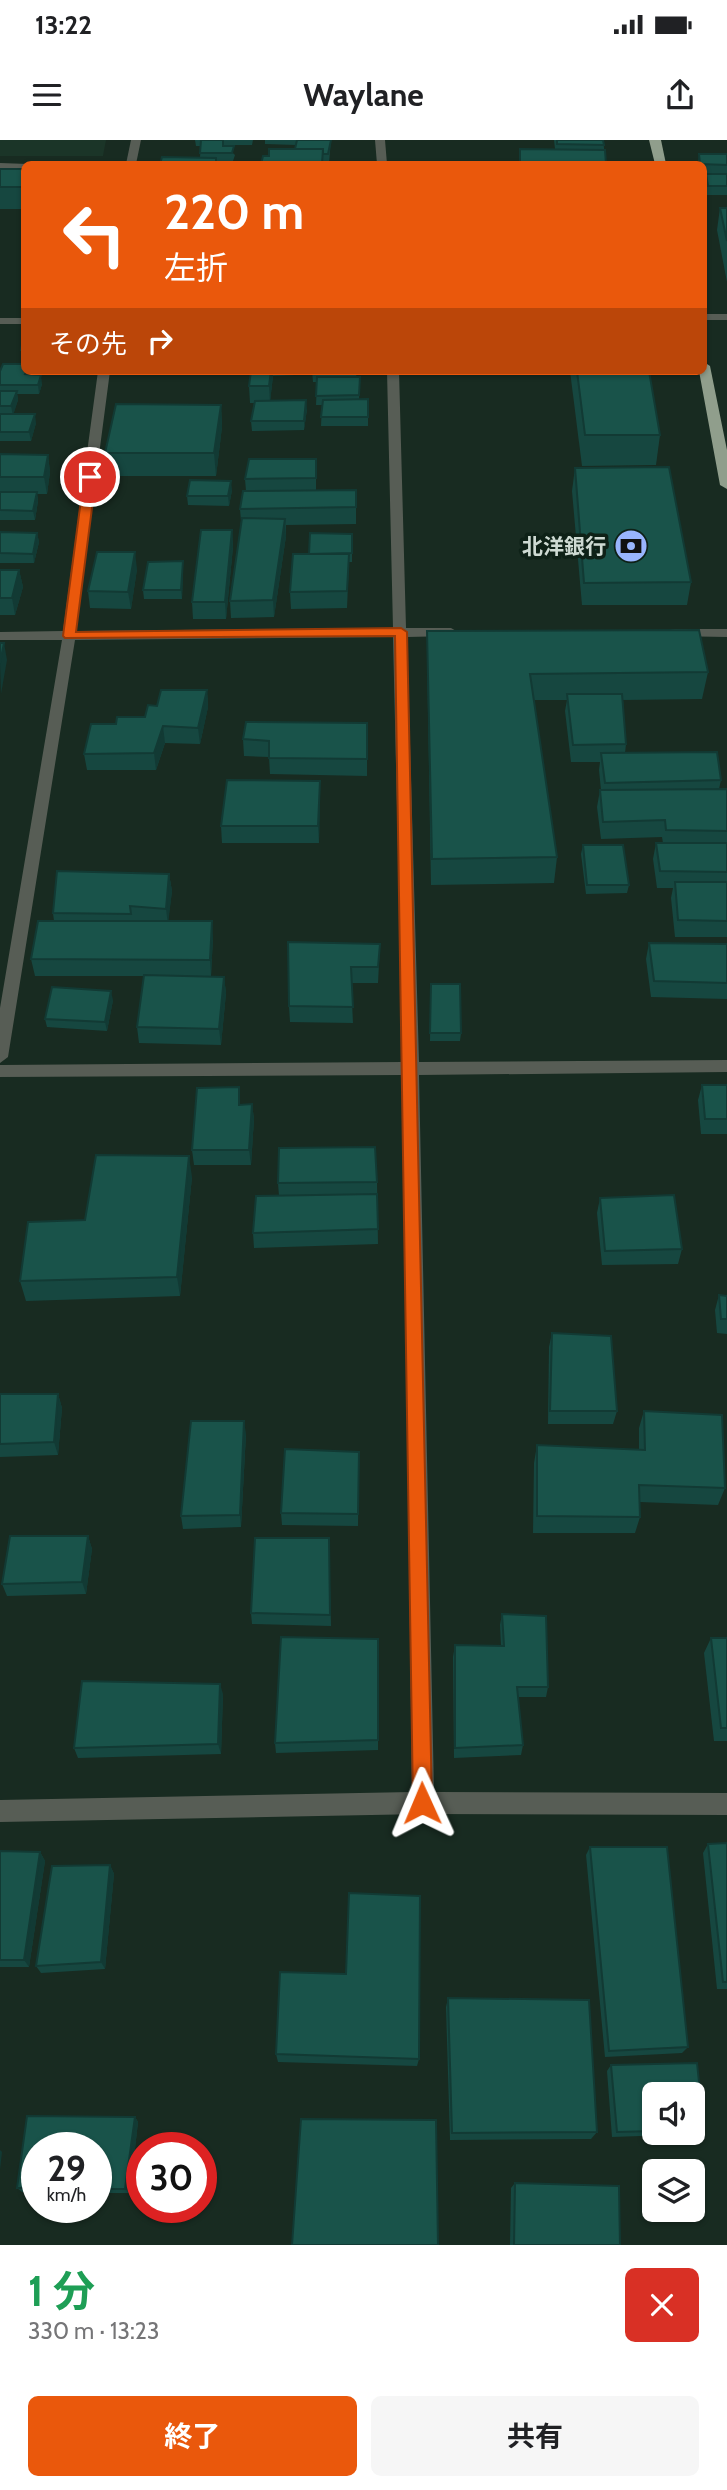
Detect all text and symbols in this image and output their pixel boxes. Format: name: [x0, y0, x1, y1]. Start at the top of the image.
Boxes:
text: 13:22: [35, 9, 92, 41]
text: Waylane: [303, 75, 424, 114]
icon: menu: [28, 76, 66, 114]
icon: share: [661, 76, 699, 114]
text: 220 m: [164, 182, 304, 241]
icon: left: [49, 189, 140, 280]
text: 左折: [164, 248, 228, 287]
icon: right: [141, 322, 179, 360]
text: その先: [49, 328, 127, 360]
pin: [60, 447, 120, 507]
icon: arrive: [71, 458, 109, 496]
bank icon: 北洋銀行: [612, 527, 650, 565]
place label: 北洋銀行: [522, 534, 606, 559]
position arrow: [385, 1766, 459, 1840]
map controls: [642, 2082, 705, 2222]
button: sound: [642, 2082, 705, 2145]
speed limit sign: 30: [126, 2132, 217, 2223]
text: 29: [47, 2147, 86, 2190]
button: layers: [642, 2159, 705, 2222]
text: km/h: [47, 2184, 86, 2206]
text: 1 分: [28, 2265, 95, 2317]
button: close: [625, 2268, 699, 2342]
text: 330 m · 13:23: [28, 2317, 159, 2345]
button: 終了: [28, 2396, 357, 2476]
button: 共有: [371, 2396, 699, 2476]

